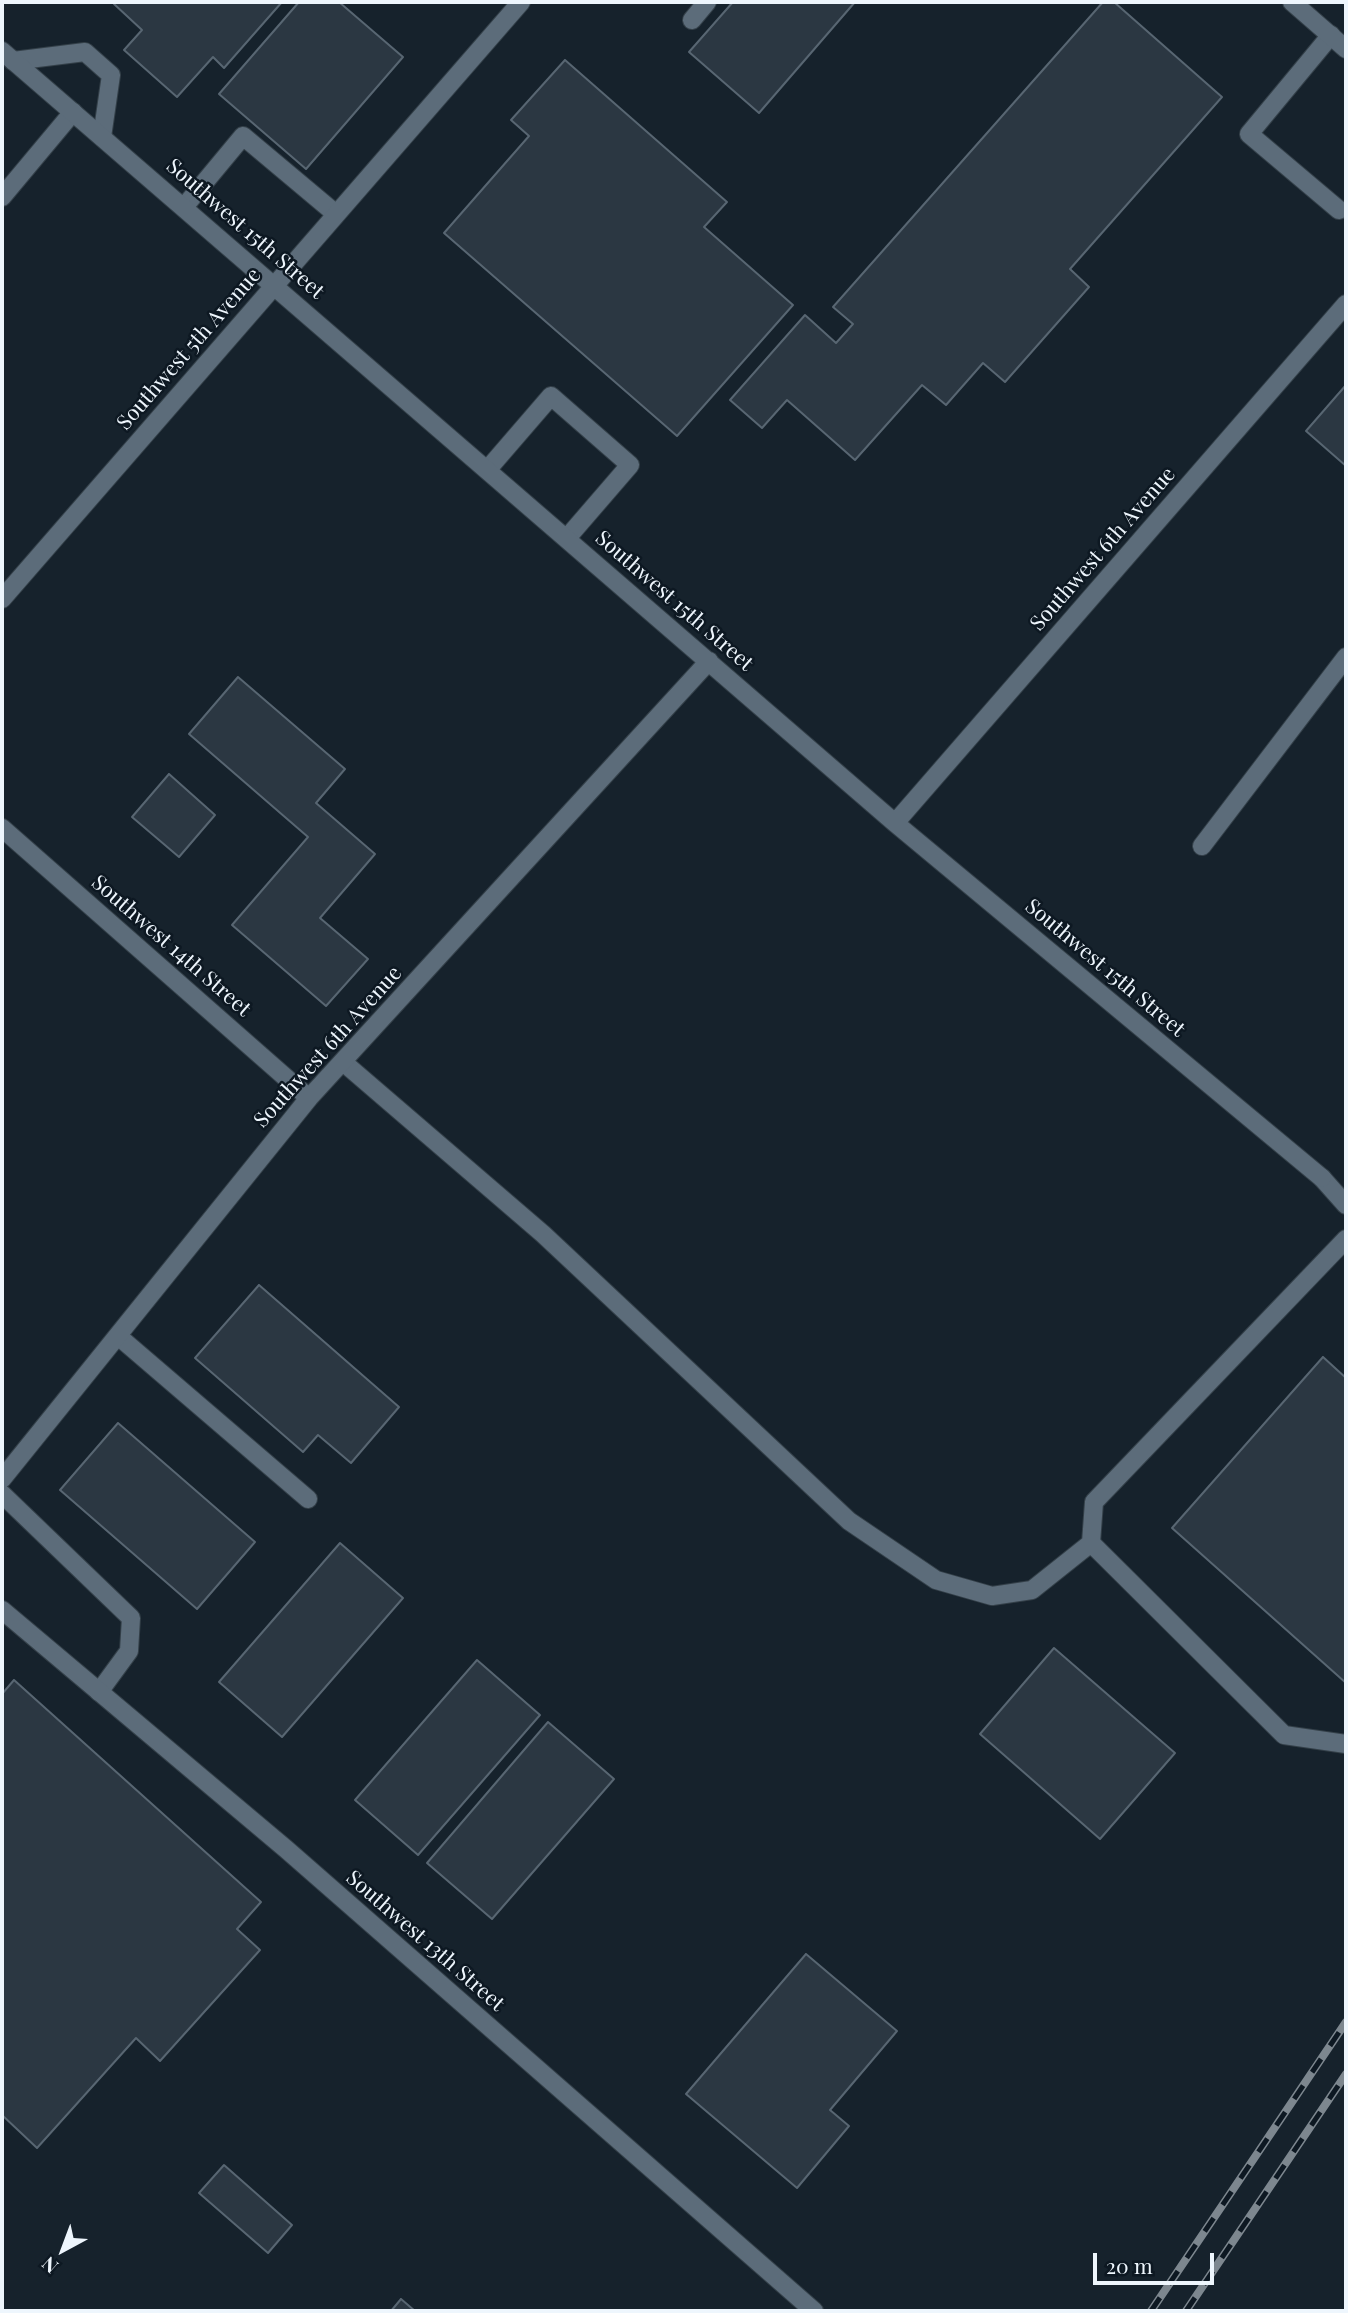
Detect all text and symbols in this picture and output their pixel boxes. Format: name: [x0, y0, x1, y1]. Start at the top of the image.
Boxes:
street label: Southwest 15th Street: [161, 154, 329, 304]
street label: Southwest 5th Avenue: [112, 263, 266, 435]
street label: Southwest 6th Avenue: [1025, 462, 1181, 636]
street label: Southwest 15th Street: [590, 526, 758, 676]
street label: Southwest 14th Street: [86, 870, 256, 1022]
street label: Southwest 15th Street: [1020, 894, 1190, 1042]
street label: Southwest 6th Avenue: [249, 961, 407, 1133]
street label: Southwest 13th Street: [341, 1865, 509, 2017]
north arrow: [28, 2215, 98, 2285]
scale bar: [1096, 2240, 1217, 2284]
text: 20 m: [1106, 2251, 1153, 2279]
text: N: [36, 2252, 63, 2280]

